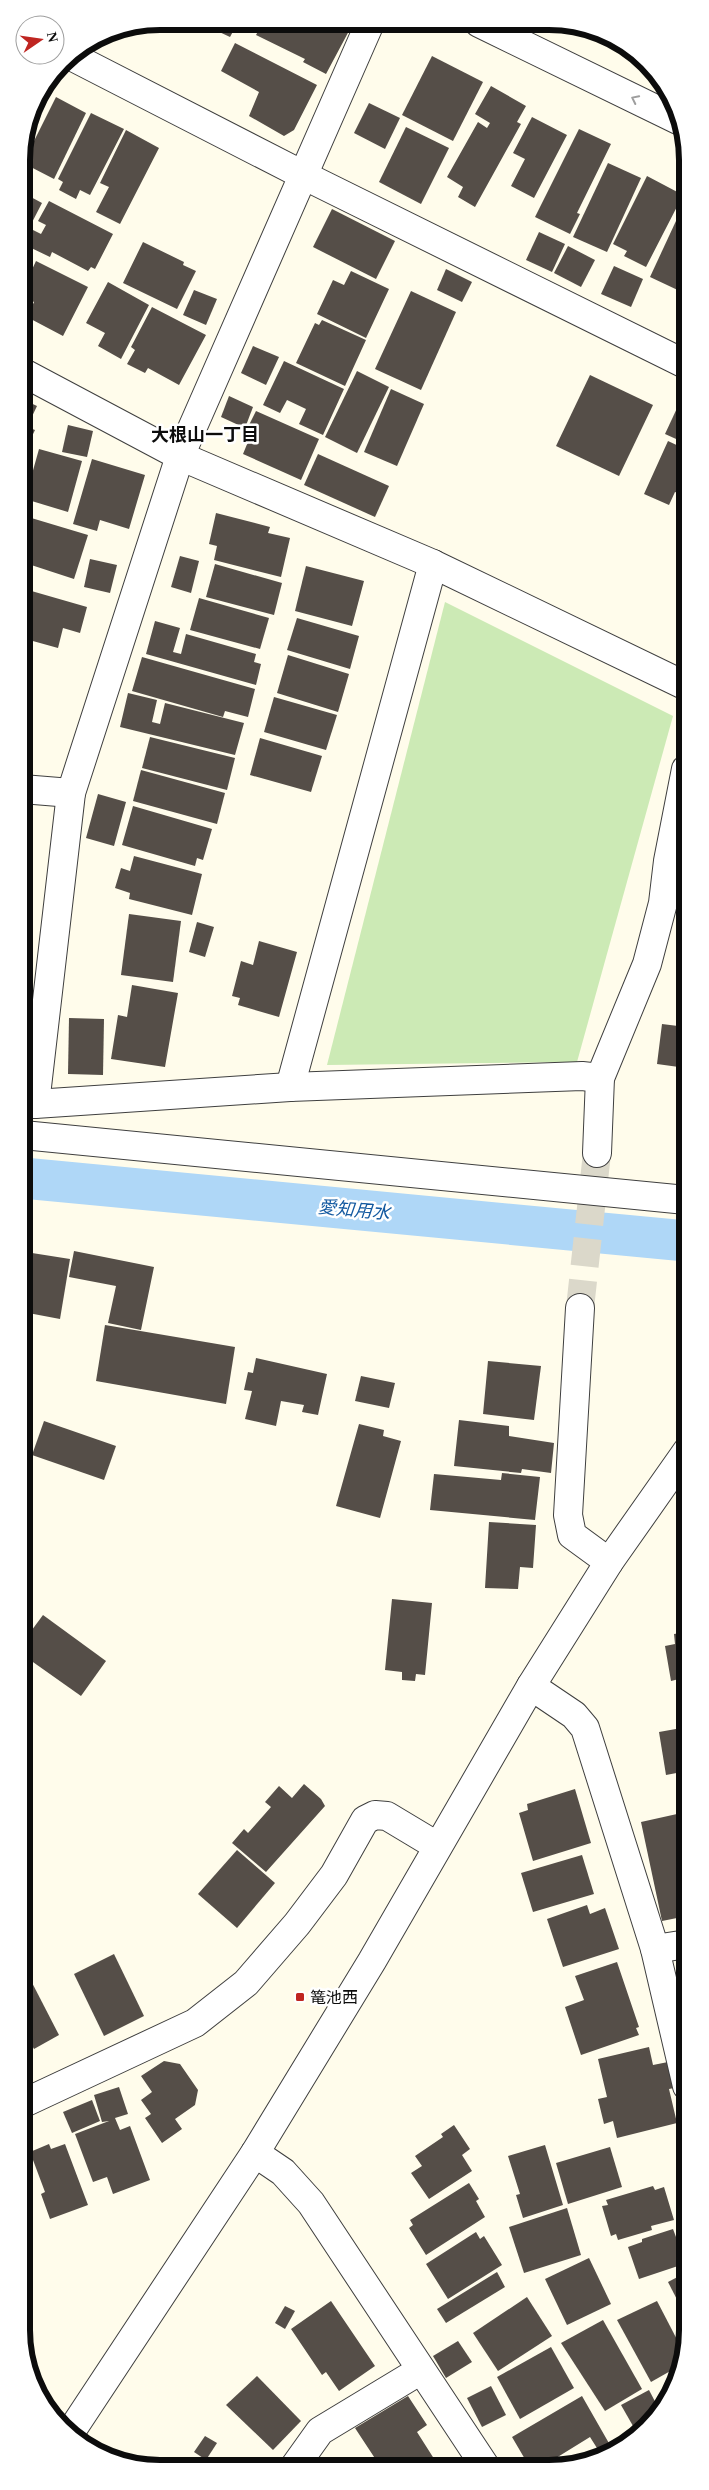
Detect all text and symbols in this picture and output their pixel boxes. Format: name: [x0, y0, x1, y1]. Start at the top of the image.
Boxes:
north arrow: [15, 15, 65, 65]
text: N: [44, 31, 61, 44]
one-way arrow: [631, 95, 640, 105]
district label: 大根山一丁目: [151, 425, 259, 445]
water label: 愛知用水: [317, 1197, 393, 1223]
place label: 篭池西: [310, 1989, 358, 2006]
marker: 篭池西: [294, 1991, 306, 2003]

